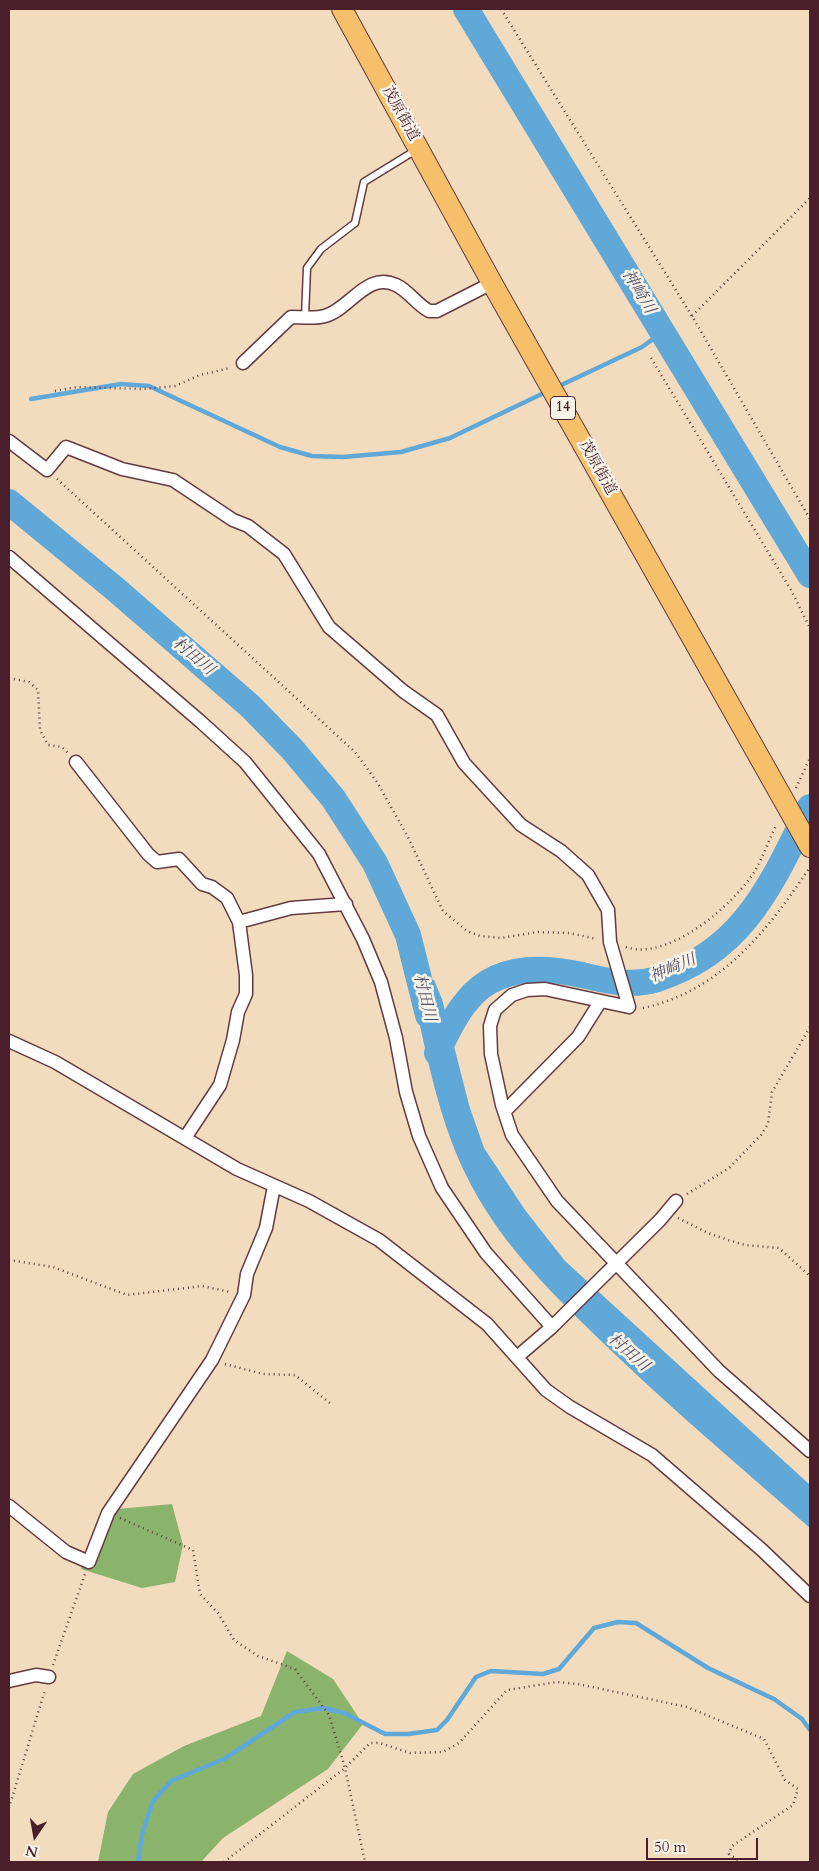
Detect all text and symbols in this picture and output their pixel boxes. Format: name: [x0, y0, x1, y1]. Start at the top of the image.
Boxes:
street label: 茂原街道: [378, 83, 422, 145]
water label: 神崎川: [617, 266, 659, 318]
road number: 14: [550, 396, 576, 419]
street label: 茂原街道: [575, 437, 619, 499]
water label: 村田川: [168, 634, 218, 680]
water label: 神崎川: [647, 951, 699, 987]
water label: 村田川: [409, 972, 439, 1024]
water label: 村田川: [604, 1330, 652, 1376]
north arrow: [10, 1811, 60, 1861]
scale bar: [649, 1828, 762, 1860]
text: 50 m: [654, 1837, 686, 1857]
text: N: [24, 1841, 40, 1862]

